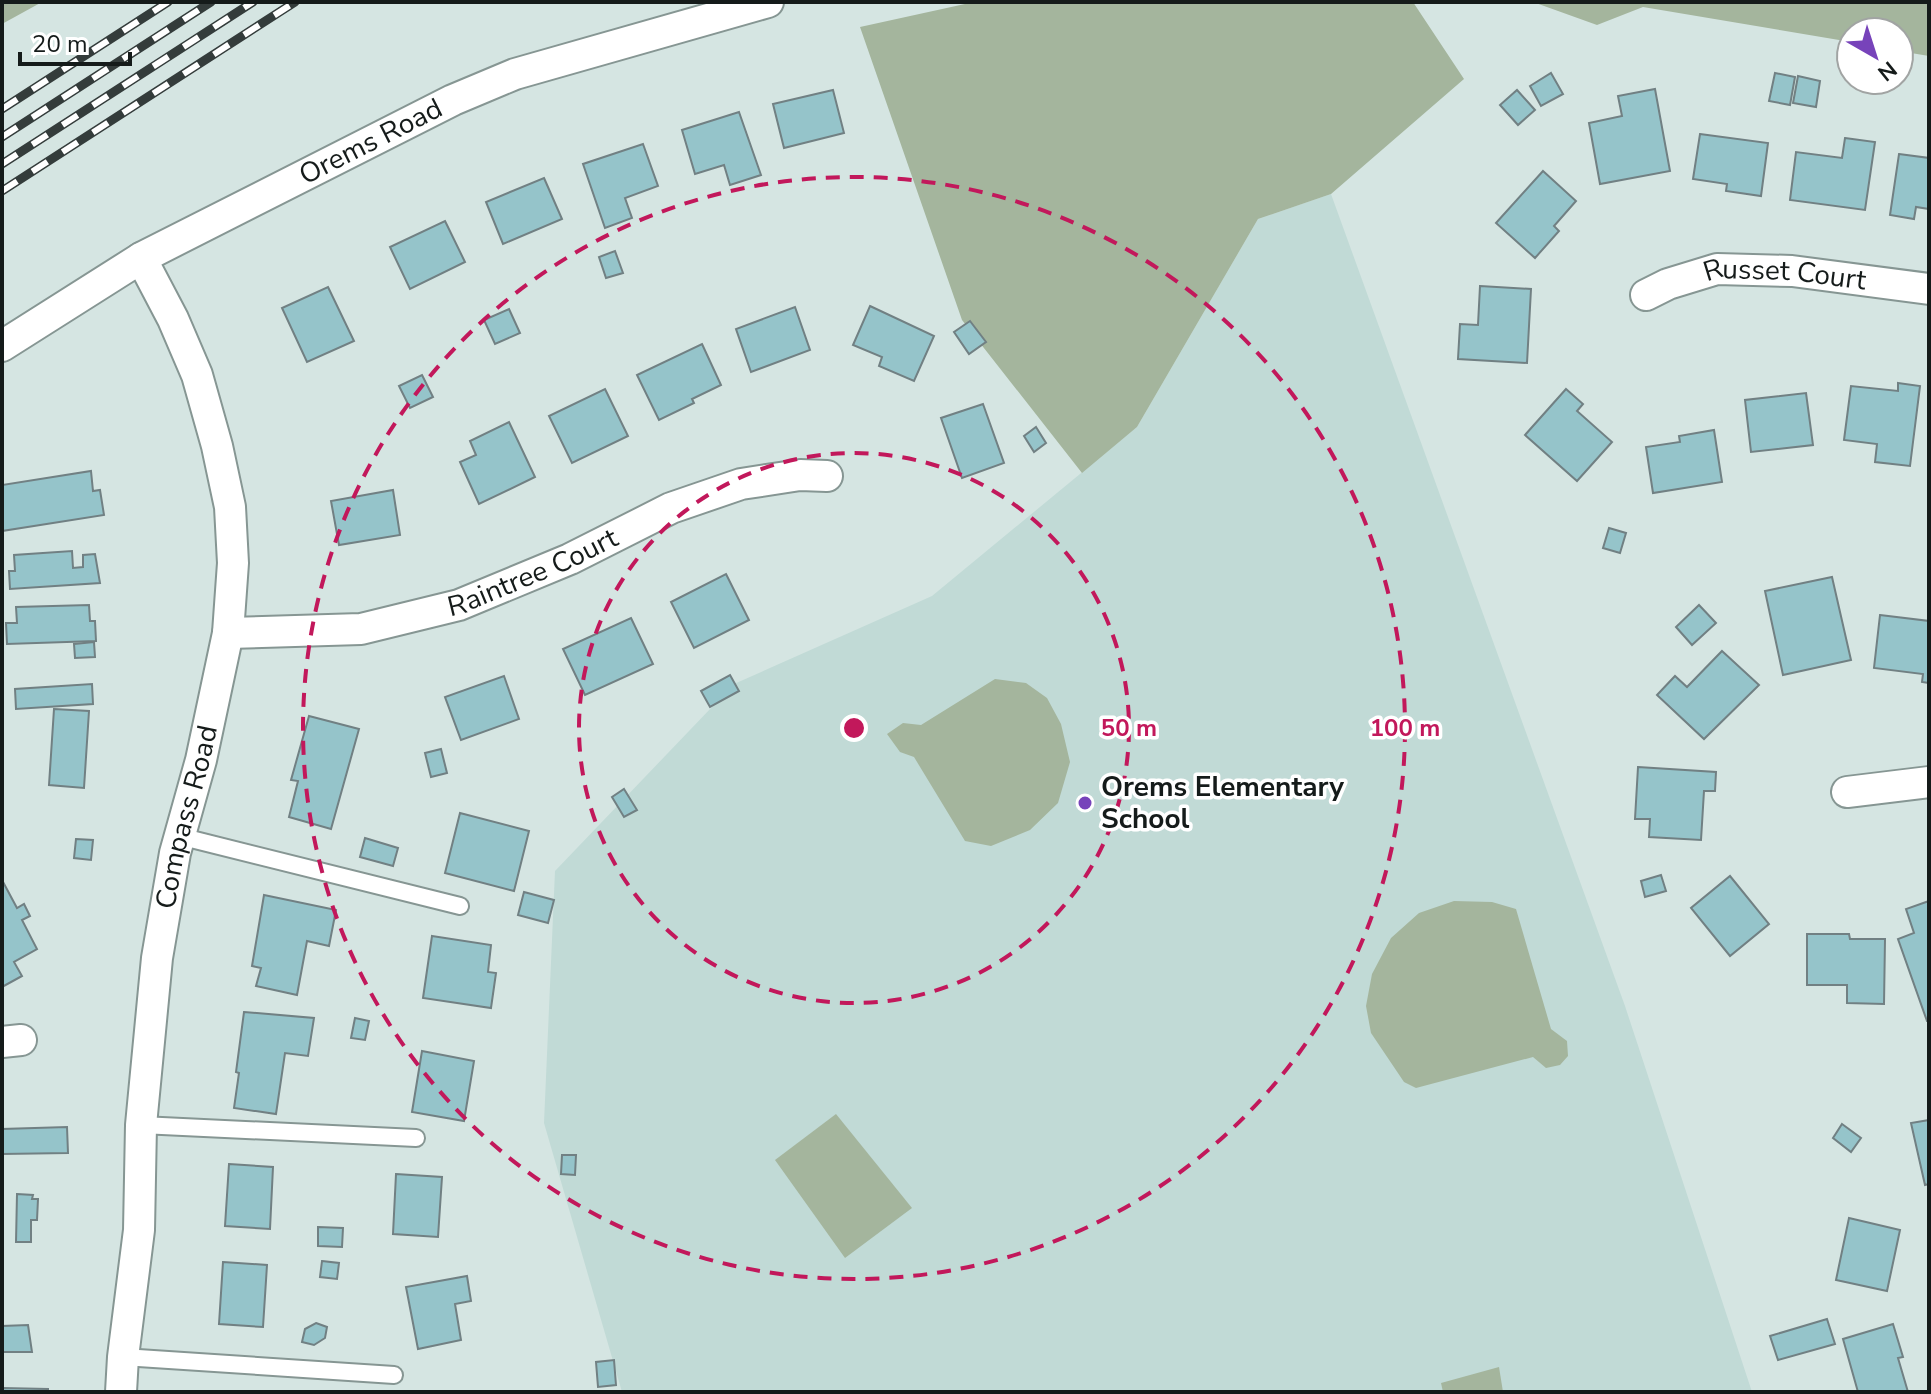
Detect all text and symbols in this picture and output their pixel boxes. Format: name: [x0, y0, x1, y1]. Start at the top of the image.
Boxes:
scale bar: [20, 16, 130, 66]
north arrow: [1835, 16, 1915, 96]
text: 20 m: [32, 28, 88, 60]
text: N: [1871, 54, 1903, 88]
street label: Orems Road: [293, 89, 449, 194]
street label: Russet Court: [1699, 249, 1869, 300]
street label: Raintree Court: [444, 519, 624, 626]
text: 50 m: [1101, 712, 1157, 744]
text: 100 m: [1370, 712, 1440, 744]
centre of rings: [840, 714, 868, 742]
street label: Compass Road: [147, 722, 227, 912]
place label: Orems Elementary School: [1101, 768, 1344, 838]
marker: Orems Elementary School: [1076, 794, 1094, 812]

